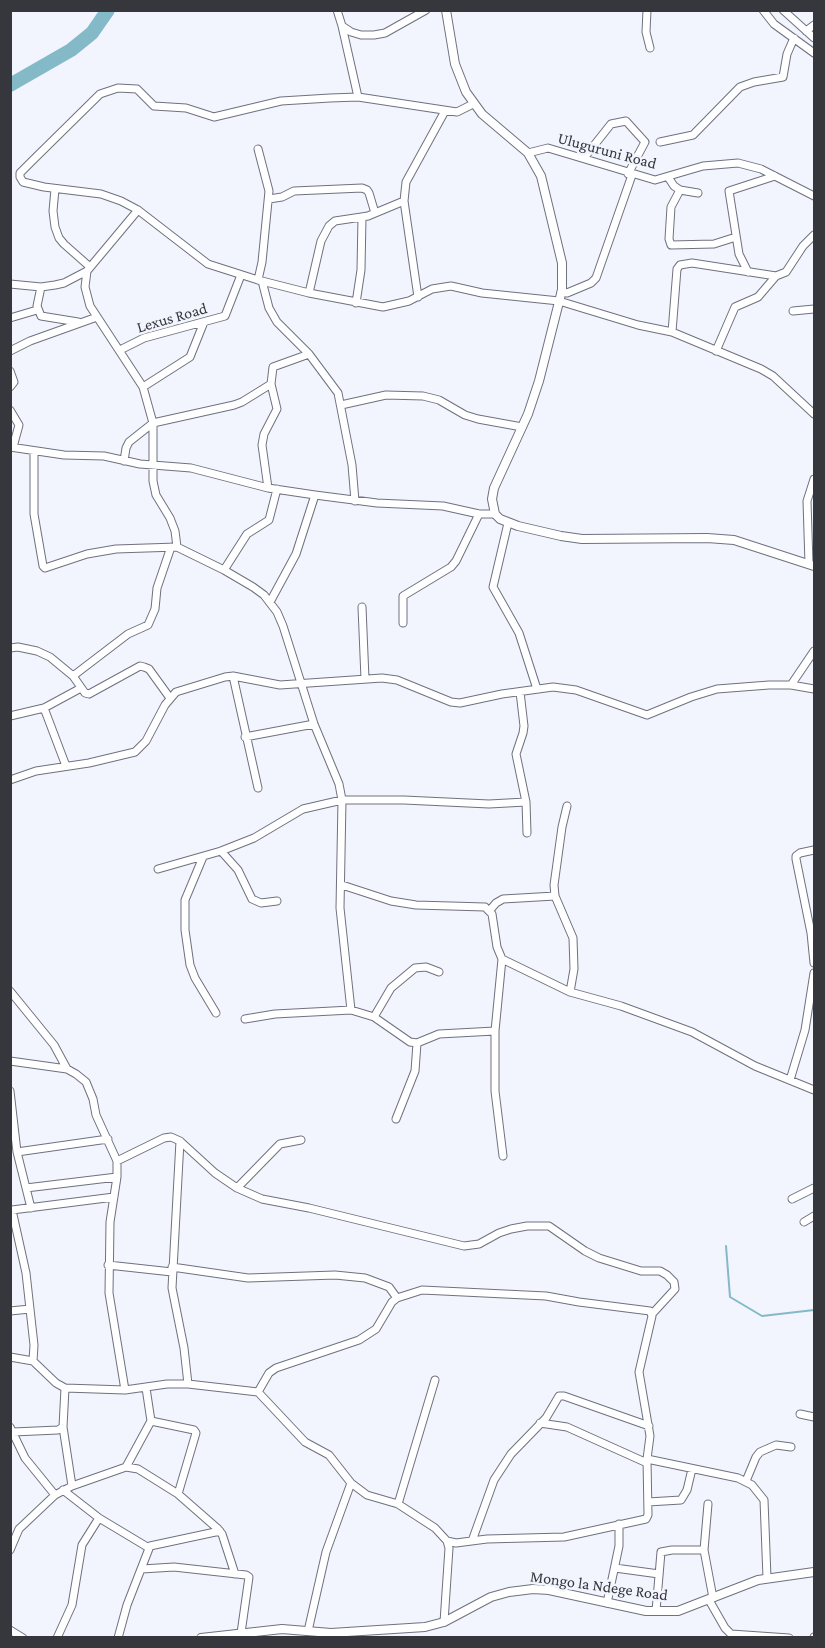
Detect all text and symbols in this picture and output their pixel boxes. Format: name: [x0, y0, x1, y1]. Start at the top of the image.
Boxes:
street label: Uluguruni Road: [555, 129, 659, 173]
street label: Lexus Road: [135, 299, 209, 337]
street label: Mongo la Ndege Road: [529, 1567, 669, 1605]

